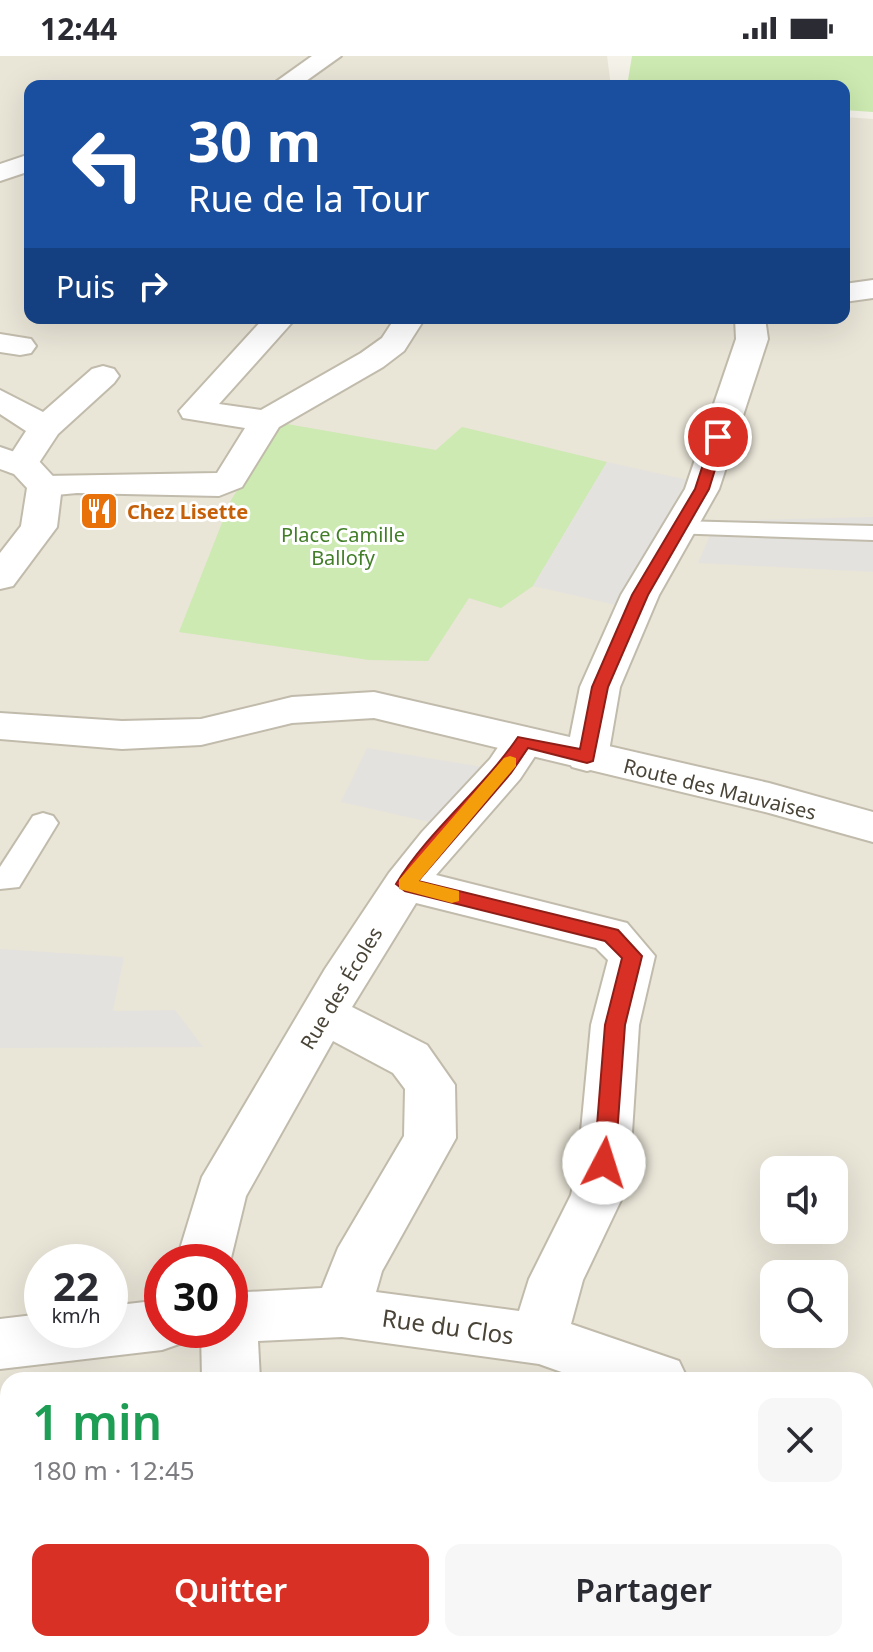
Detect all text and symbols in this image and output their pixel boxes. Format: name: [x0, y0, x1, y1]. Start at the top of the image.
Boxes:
text: 12:44: [40, 8, 117, 49]
text: 30 m: [188, 102, 321, 178]
icon: left: [56, 112, 160, 216]
text: Rue de la Tour: [188, 174, 429, 223]
icon: right: [131, 264, 175, 308]
text: Puis: [56, 266, 115, 307]
pin: [684, 403, 752, 471]
icon: arrive: [696, 415, 740, 459]
restaurant icon: Chez Lisette: [78, 490, 120, 532]
place label: Chez Lisette: [127, 498, 248, 525]
park label: Place Camille Ballofy: [281, 521, 405, 571]
street label: Route des Mauvaises: [621, 752, 819, 826]
street label: Rue des Écoles: [294, 922, 388, 1054]
position arrow: [562, 1121, 646, 1205]
map controls: [760, 1156, 848, 1348]
button: sound: [760, 1156, 848, 1244]
speed limit sign: 30: [144, 1244, 248, 1348]
text: 22: [53, 1258, 99, 1313]
button: search: [760, 1260, 848, 1348]
street label: Rue du Clos: [380, 1300, 516, 1352]
text: km/h: [51, 1302, 101, 1329]
text: 1 min: [32, 1389, 162, 1454]
button: close: [758, 1398, 842, 1482]
text: 180 m · 12:45: [32, 1452, 195, 1488]
button: Quitter: [32, 1544, 429, 1636]
button: Partager: [445, 1544, 842, 1636]

